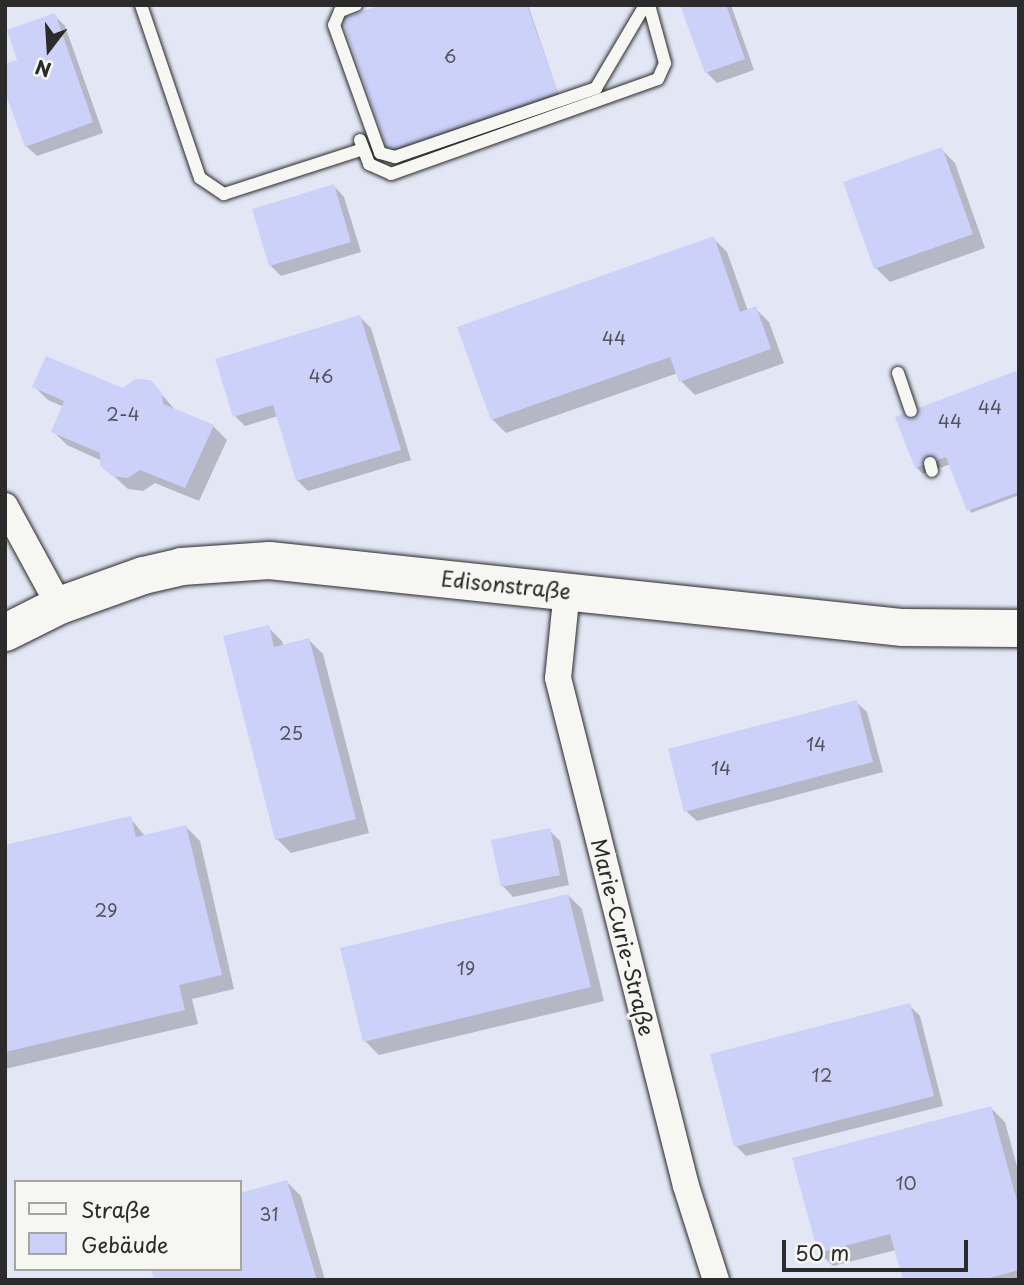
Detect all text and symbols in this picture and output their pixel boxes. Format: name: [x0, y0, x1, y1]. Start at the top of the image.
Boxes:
north arrow: [14, 14, 84, 84]
house number: 6: [444, 45, 456, 67]
text: N: [32, 53, 54, 85]
house number: 44: [602, 327, 626, 349]
house number: 46: [309, 365, 333, 387]
house number: 44: [978, 396, 1002, 418]
house number: 2-4: [106, 403, 140, 425]
house number: 44: [938, 410, 962, 432]
street label: Edisonstraße: [440, 565, 572, 603]
house number: 25: [279, 722, 303, 744]
house number: 14: [806, 733, 826, 755]
house number: 14: [711, 757, 731, 779]
street label: Marie-Curie-Straße: [587, 836, 661, 1038]
house number: 29: [95, 899, 117, 921]
house number: 19: [457, 957, 475, 979]
house number: 12: [812, 1064, 832, 1086]
house number: 10: [895, 1172, 917, 1194]
legend: [14, 1180, 242, 1271]
text: Straße: [81, 1193, 150, 1225]
house number: 31: [260, 1203, 278, 1225]
scale bar: [786, 1226, 972, 1270]
text: Gebäude: [81, 1228, 168, 1260]
text: 50 m: [795, 1236, 849, 1268]

